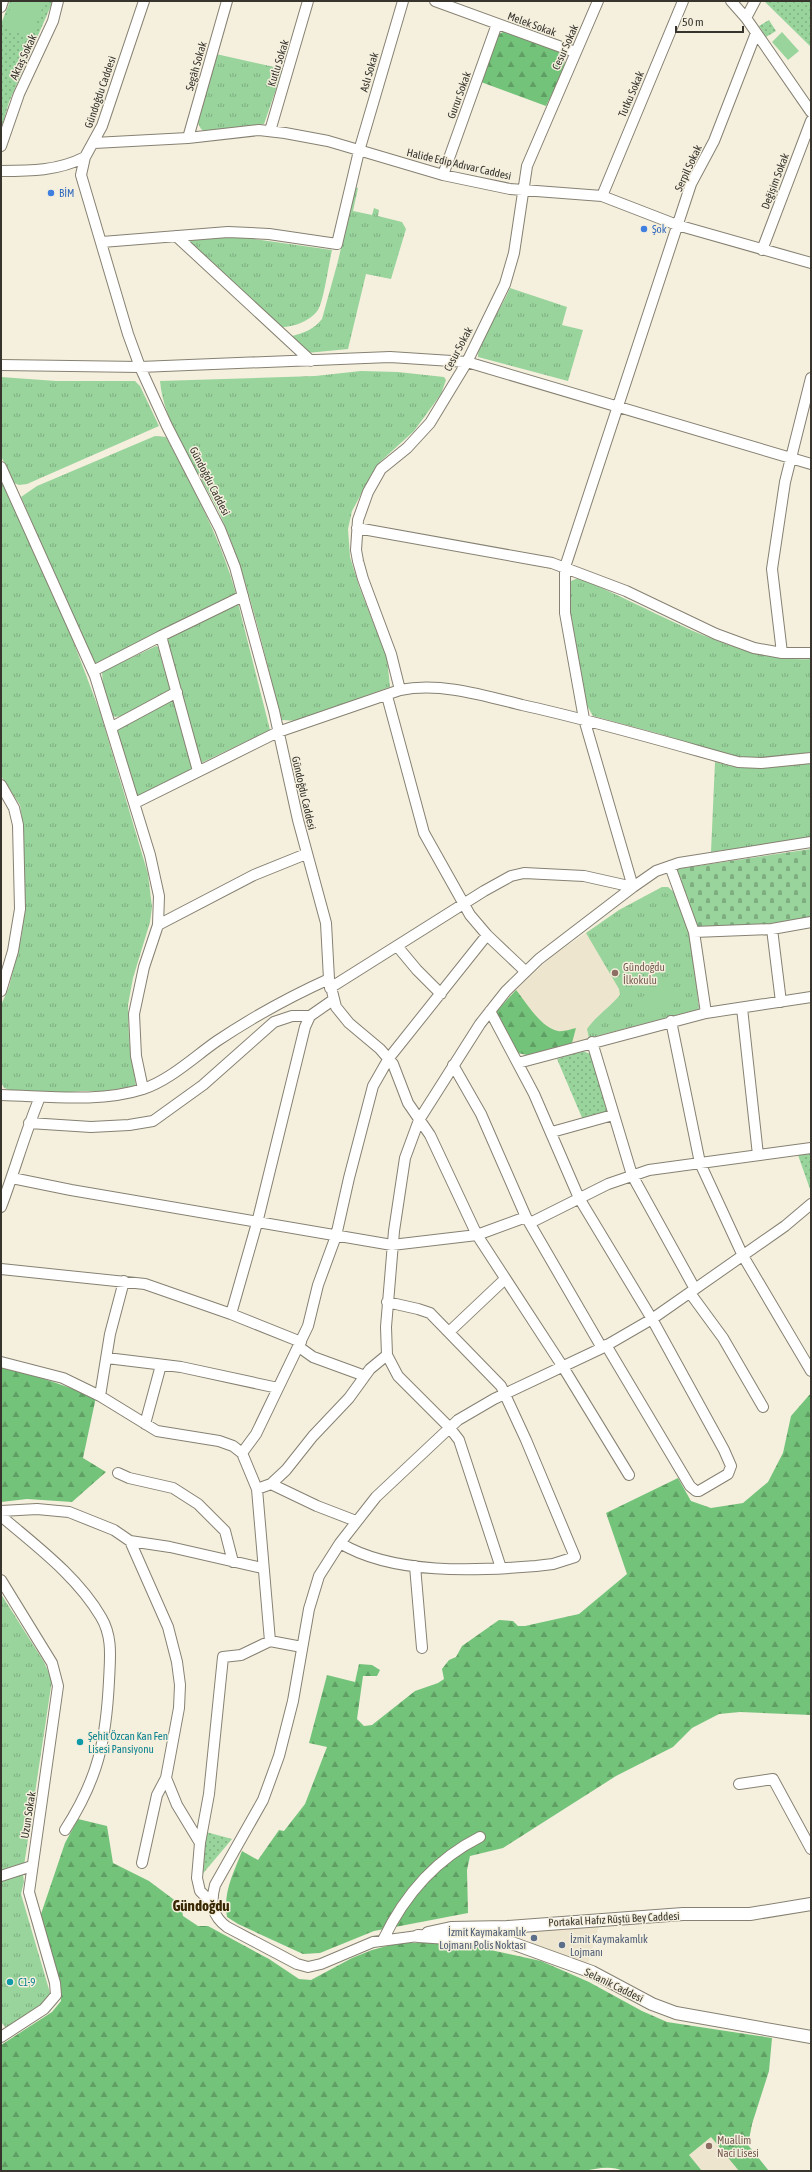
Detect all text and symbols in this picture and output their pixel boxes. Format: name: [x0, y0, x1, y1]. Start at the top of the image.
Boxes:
scale bar: [676, 8, 743, 34]
street label: Melek Sokak: [506, 10, 558, 38]
text: 50 m: [682, 15, 704, 29]
street label: Cesur Sokak: [550, 22, 580, 72]
street label: Aktaş Sokak: [7, 32, 39, 82]
street label: Kutlu Sokak: [265, 38, 291, 88]
street label: Segâh Sokak: [183, 40, 209, 92]
street label: Aslı Sokak: [358, 51, 380, 93]
street label: Gündoğdu Caddesi: [82, 54, 118, 130]
street label: Tutku Sokak: [616, 69, 646, 119]
street label: Gurur Sokak: [445, 70, 473, 120]
street label: Serpil Sokak: [672, 143, 704, 193]
street label: Halide Edip Adıvar Caddesi: [405, 146, 513, 182]
street label: Değişim Sokak: [759, 151, 791, 211]
place label: BİM: [59, 187, 74, 199]
marker: BİM: [46, 188, 56, 198]
place label: Şok: [652, 223, 667, 235]
marker: Şok: [639, 224, 649, 234]
street label: Cesur Sokak: [441, 325, 475, 373]
street label: Gündoğdu Caddesi: [188, 445, 232, 517]
street label: Gündoğdu Caddesi: [290, 755, 318, 831]
place label: Gündoğdu İlkokulu: [623, 961, 665, 986]
marker: Gündoğdu İlkokulu: [610, 968, 620, 978]
place label: Şehit Özcan Kan Fen Lisesi Pansiyonu: [88, 1730, 168, 1755]
marker: Şehit Özcan Kan Fen Lisesi Pansiyonu: [75, 1737, 85, 1747]
street label: Uzun Sokak: [18, 1791, 38, 1839]
district label: Gündoğdu: [172, 1897, 230, 1914]
street label: Portakal Hafız Rüştü Bey Caddesi: [548, 1910, 680, 1928]
place label: İzmit Kaymakamlık Lojmanı Polis Noktası: [439, 1926, 526, 1951]
marker: İzmit Kaymakamlık Lojmanı Polis Noktası: [529, 1933, 539, 1943]
place label: İzmit Kaymakamlık Lojmanı: [570, 1933, 648, 1958]
marker: İzmit Kaymakamlık Lojmanı: [557, 1940, 567, 1950]
street label: Selanik Caddesi: [583, 1966, 645, 2004]
place label: C1-9: [18, 1976, 36, 1988]
marker: C1-9: [5, 1977, 15, 1987]
place label: Muallim Naci Lisesi: [717, 2134, 759, 2159]
marker: Muallim Naci Lisesi: [704, 2141, 714, 2151]

